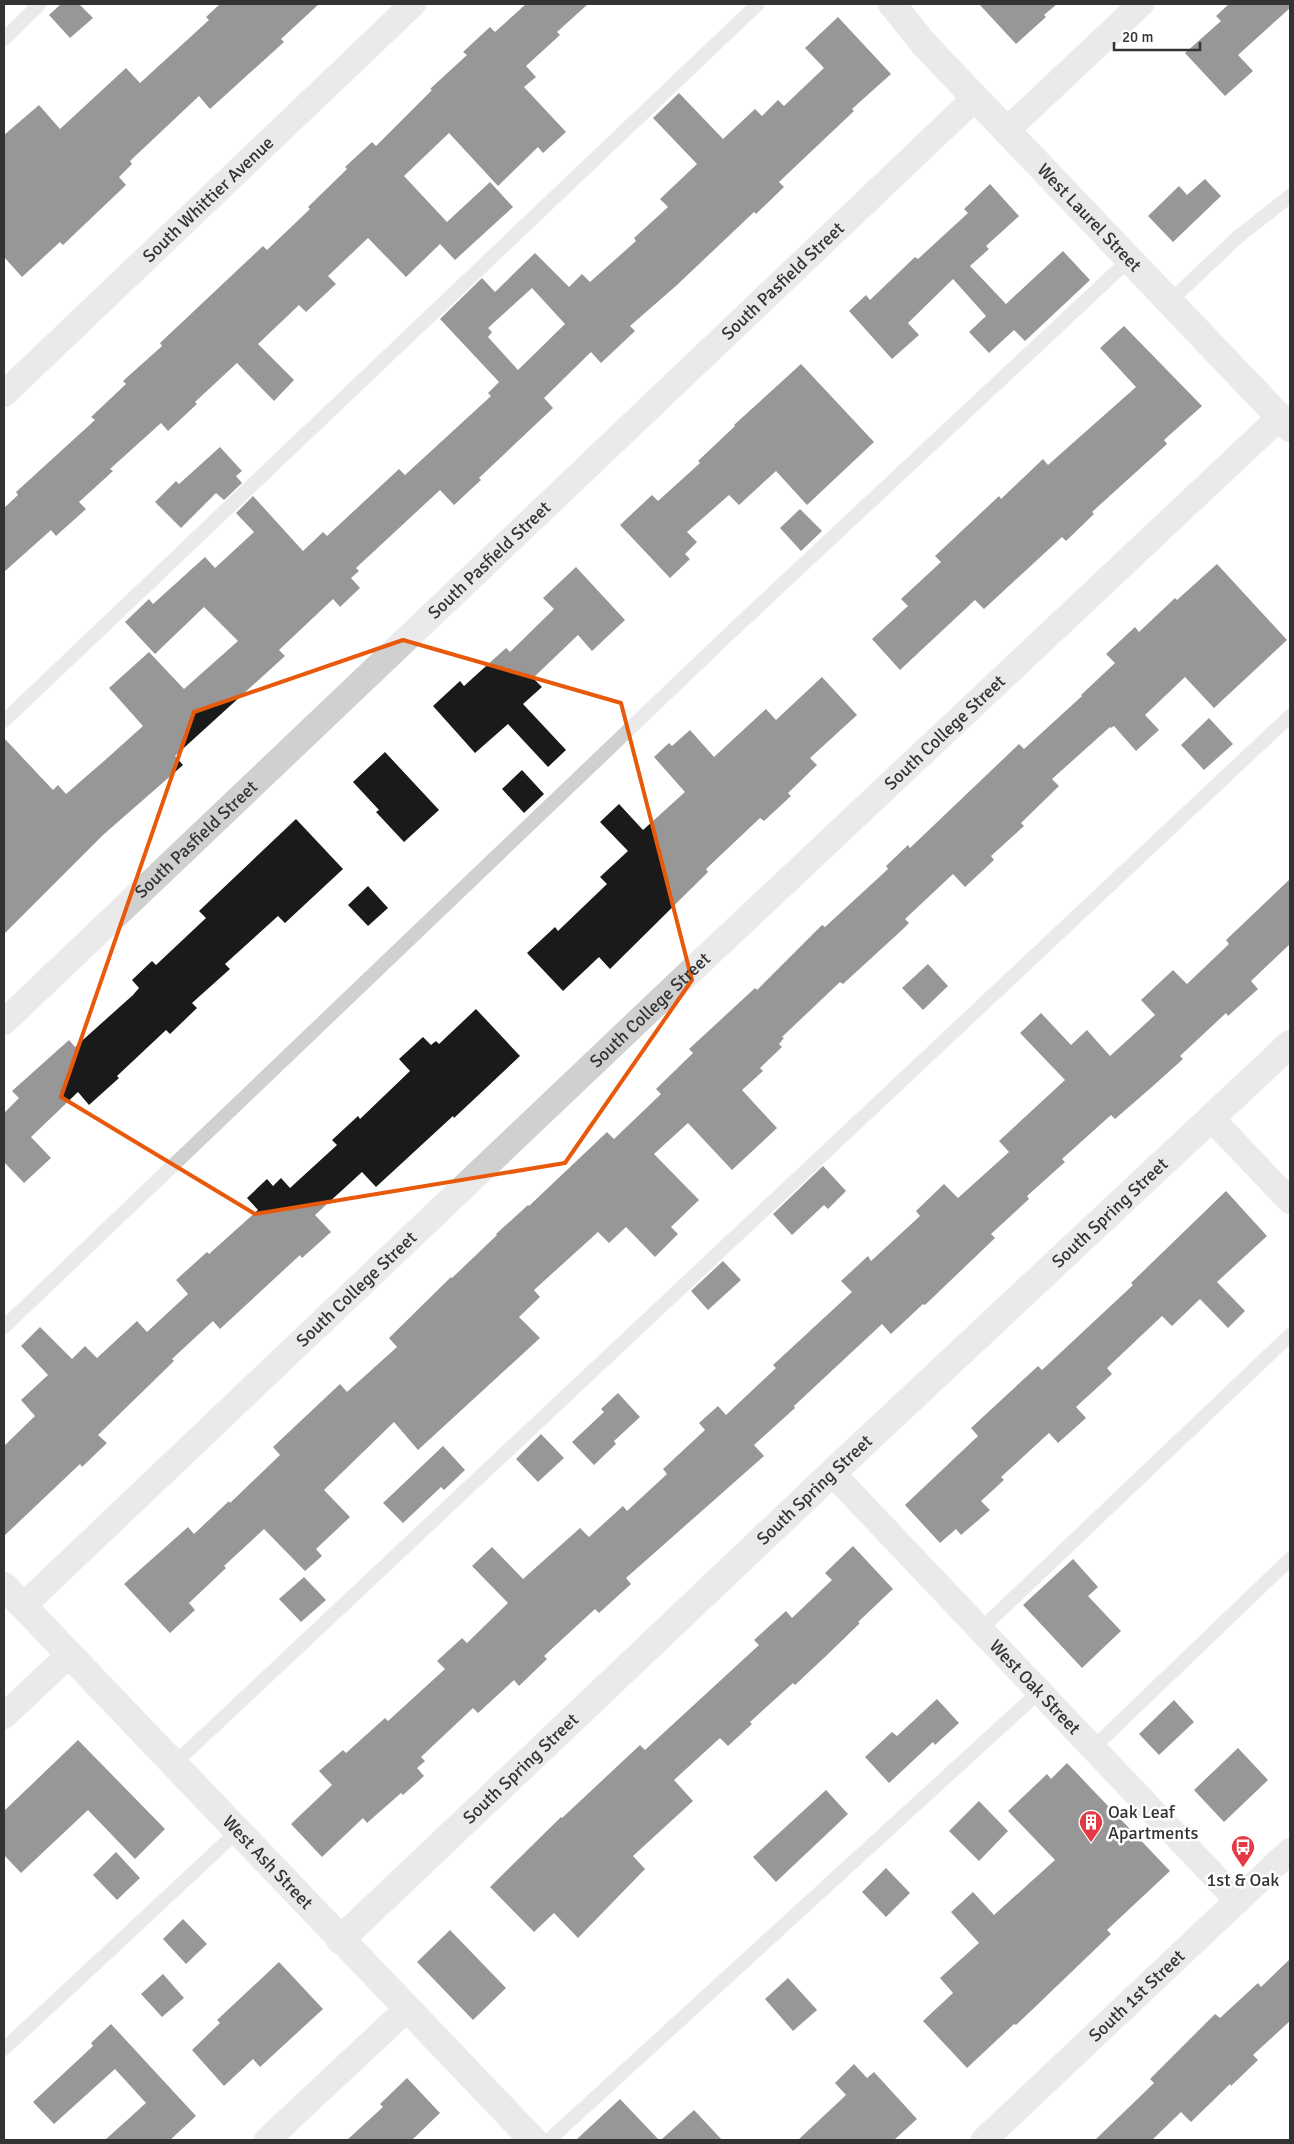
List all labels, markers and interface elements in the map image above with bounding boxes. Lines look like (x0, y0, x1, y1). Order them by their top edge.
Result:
scale bar (1114, 20, 1200, 52)
text: 20 m (1122, 28, 1153, 46)
street label: South Whittier Avenue (138, 132, 278, 267)
street label: West Laurel Street (1033, 159, 1146, 276)
street label: South Pasfield Street (717, 217, 849, 345)
street label: South Pasfield Street (423, 497, 555, 624)
street label: South College Street (880, 670, 1010, 795)
street label: South Pasfield Street (130, 776, 262, 903)
street label: South College Street (585, 948, 715, 1072)
street label: South Spring Street (1047, 1153, 1172, 1272)
street label: South College Street (292, 1227, 421, 1352)
street label: South Spring Street (752, 1430, 877, 1550)
street label: West Oak Street (985, 1635, 1085, 1739)
street label: South Spring Street (458, 1709, 583, 1829)
place label: Oak Leaf Apartments (1108, 1801, 1198, 1844)
building icon: Oak Leaf Apartments (1078, 1809, 1104, 1843)
street label: West Ash Street (218, 1811, 318, 1914)
bus stop icon: 1st & Oak (1230, 1834, 1256, 1868)
place label: 1st & Oak (1207, 1869, 1279, 1891)
street label: South 1st Street (1084, 1945, 1189, 2046)

